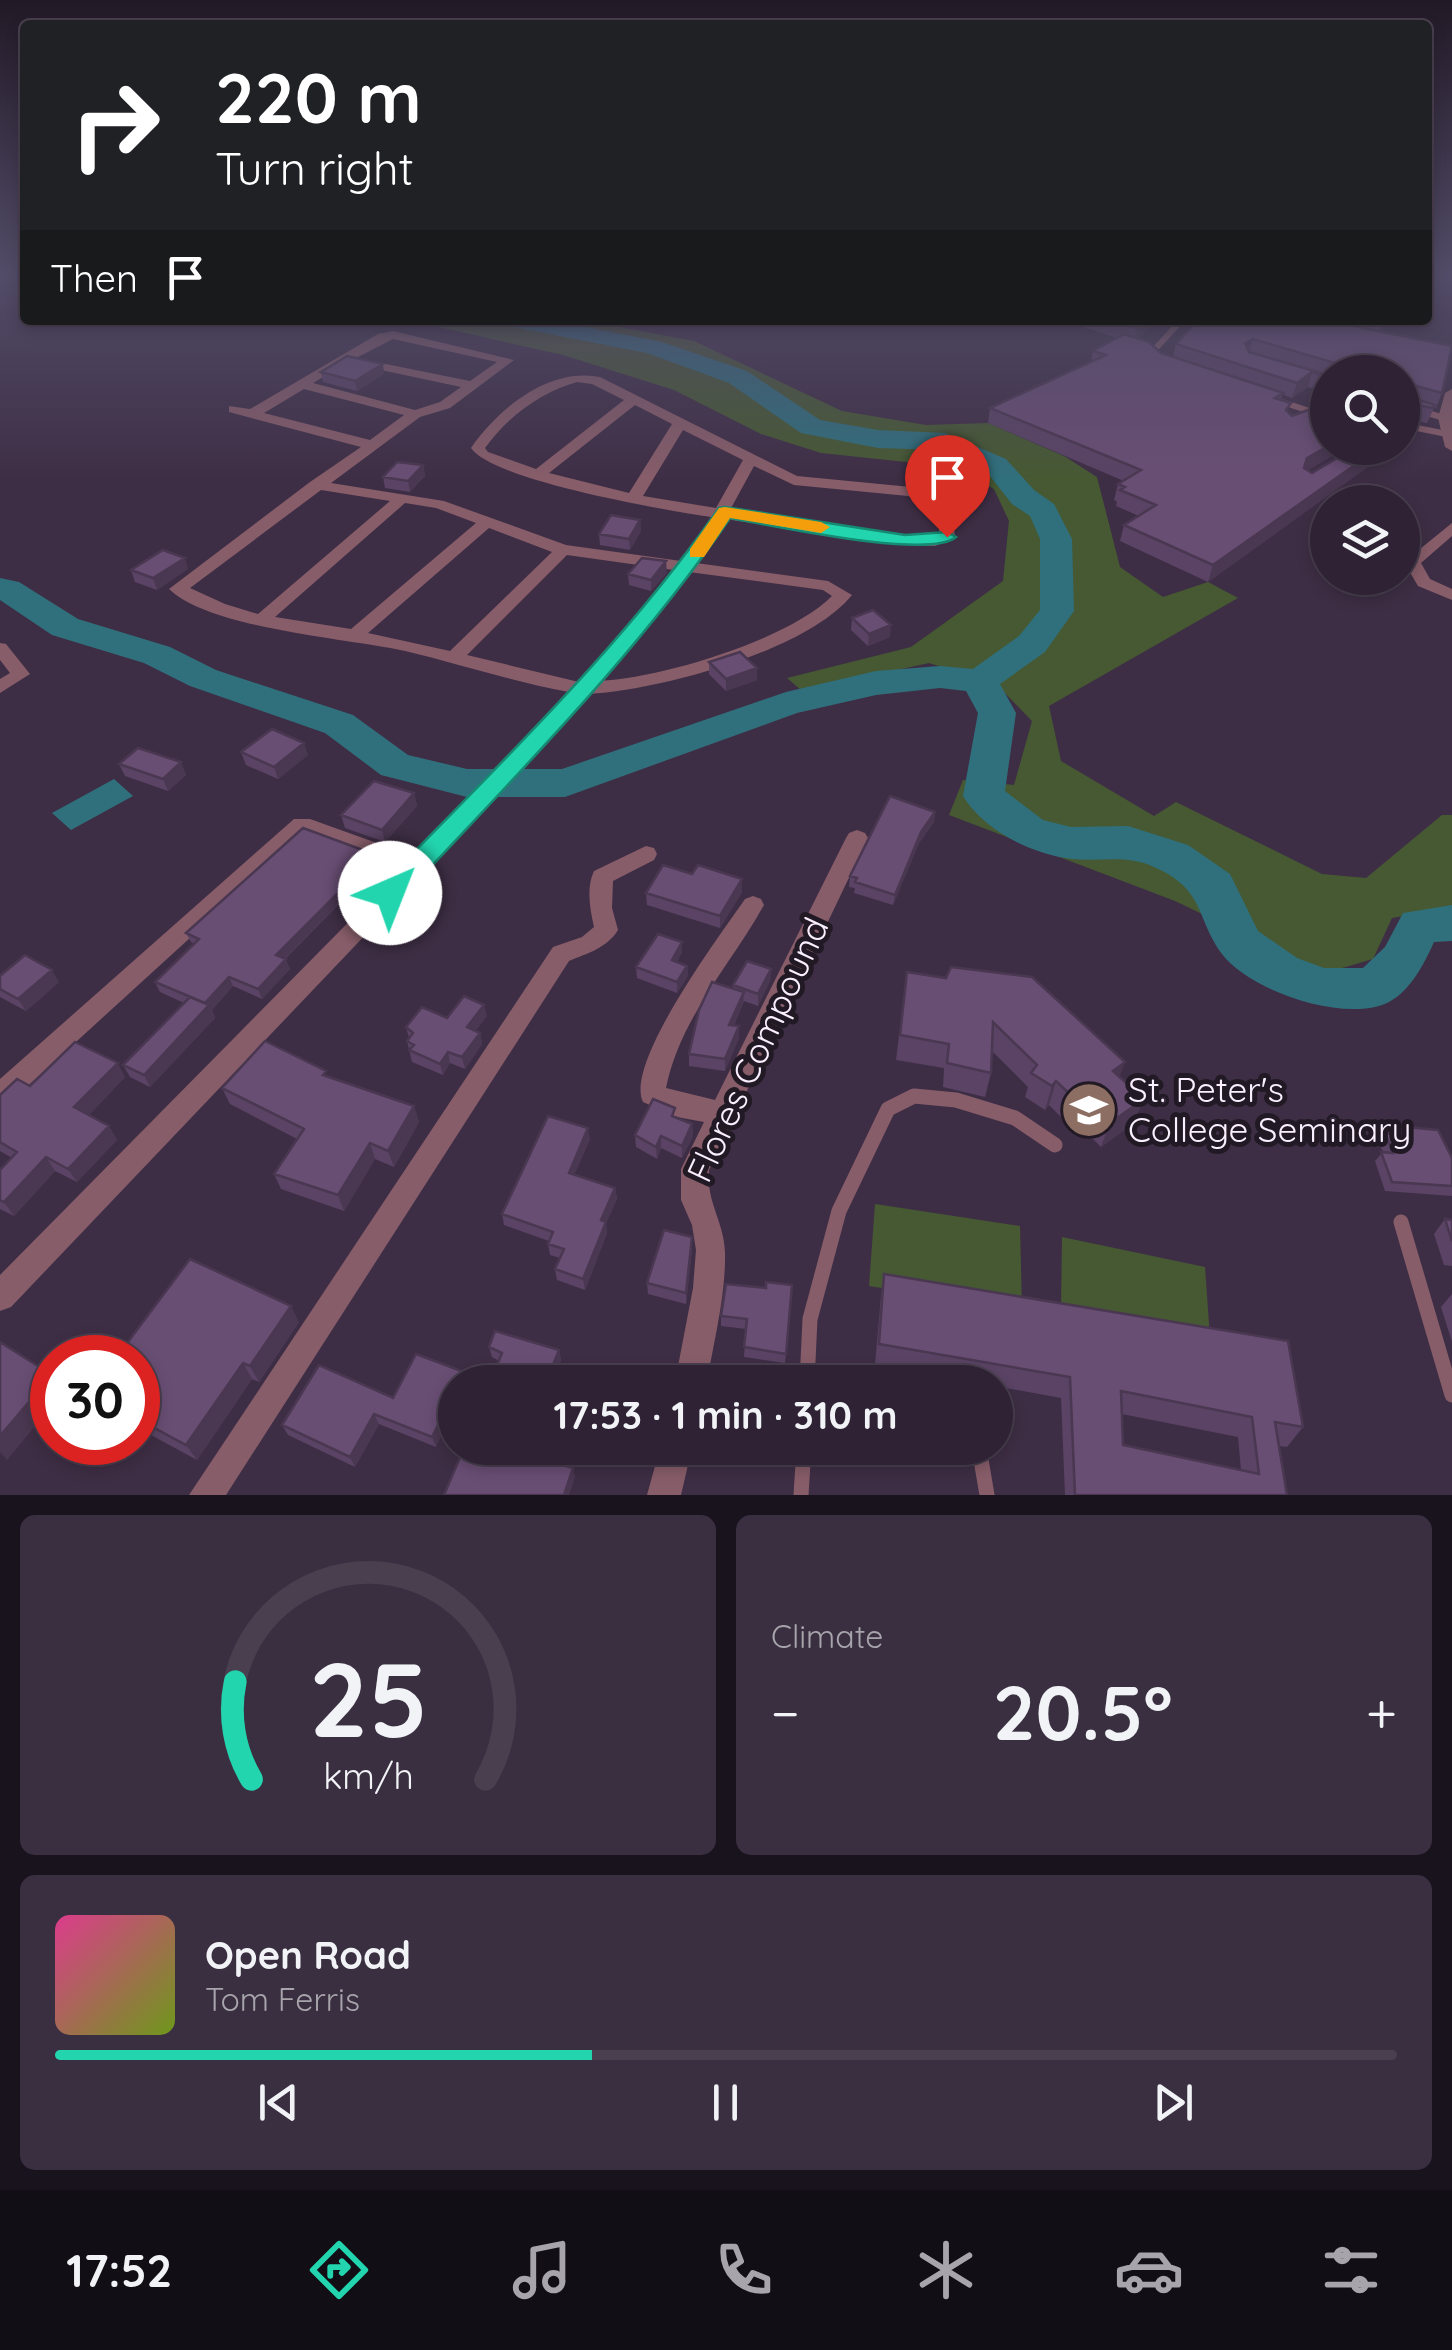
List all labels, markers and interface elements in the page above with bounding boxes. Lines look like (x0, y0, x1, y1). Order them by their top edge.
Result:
text: 220 m (215, 53, 422, 141)
icon: right (50, 60, 180, 190)
text: Turn right (215, 140, 414, 196)
icon: arrive (158, 250, 213, 305)
text: Then (50, 254, 138, 302)
map controls (1310, 355, 1420, 595)
button: search (1310, 355, 1420, 465)
pin (905, 435, 990, 538)
icon: arrive (920, 450, 975, 505)
button: layers (1310, 485, 1420, 595)
position arrow (338, 841, 442, 945)
street label: Flores Compound (677, 910, 838, 1189)
place label: St. Peter's College Seminary (1128, 1067, 1411, 1151)
school or university icon: St. Peter's College Seminary (1059, 1080, 1119, 1140)
speed limit sign: 30 (30, 1335, 160, 1465)
text: 17:53 · 1 min · 310 m (553, 1391, 898, 1439)
text: Climate (771, 1616, 883, 1656)
text: 25 (308, 1633, 428, 1763)
text: 20.5° (993, 1665, 1173, 1759)
text: − (771, 1678, 800, 1747)
text: + (1366, 1678, 1397, 1747)
text: km/h (323, 1753, 413, 1798)
text: Open Road (205, 1931, 411, 1979)
text: Tom Ferris (205, 1979, 360, 2019)
icon: previous (251, 2075, 306, 2130)
icon: pause (698, 2075, 753, 2130)
icon: next (1146, 2075, 1201, 2130)
icon: directions (304, 2235, 374, 2305)
icon: music (507, 2235, 577, 2305)
icon: phone (709, 2235, 779, 2305)
icon: climate (911, 2235, 981, 2305)
icon: car (1114, 2235, 1184, 2305)
icon: filters (1316, 2235, 1386, 2305)
text: 17:52 (66, 2242, 172, 2298)

